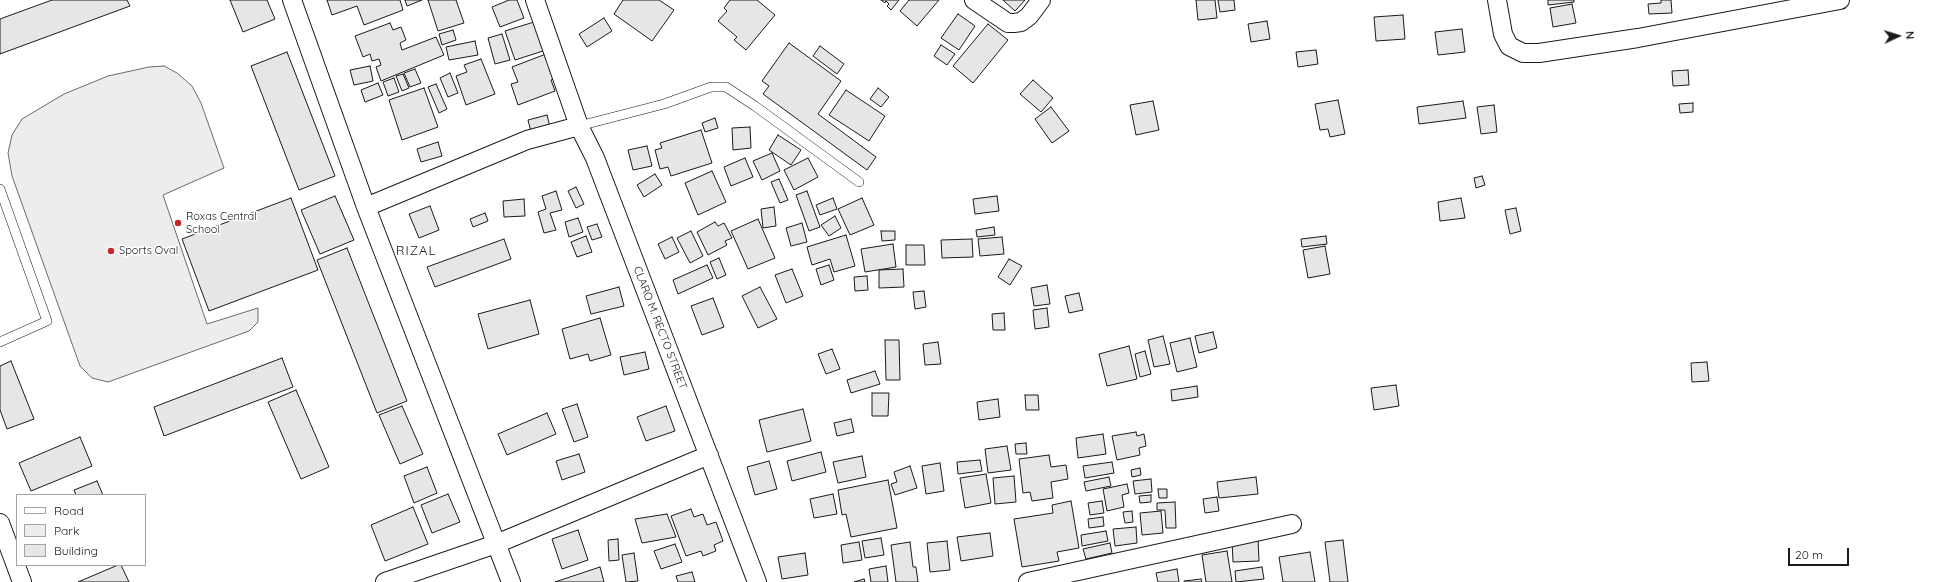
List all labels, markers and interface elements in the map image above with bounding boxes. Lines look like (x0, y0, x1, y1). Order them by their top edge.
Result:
north arrow (1878, 16, 1918, 56)
text: N (1903, 31, 1917, 40)
place label: Roxas Central School (186, 210, 257, 236)
marker: Roxas Central School (173, 218, 183, 228)
district label: RIZAL (396, 243, 436, 259)
place label: Sports Oval (119, 244, 178, 258)
marker: Sports Oval (106, 246, 116, 256)
street label: CLARO M. RECTO STREET (630, 265, 690, 391)
legend (16, 494, 146, 566)
text: Road (54, 503, 84, 518)
text: Park (54, 523, 79, 538)
scale bar (1790, 540, 1851, 566)
text: Building (54, 543, 98, 558)
text: 20 m (1795, 547, 1823, 562)

